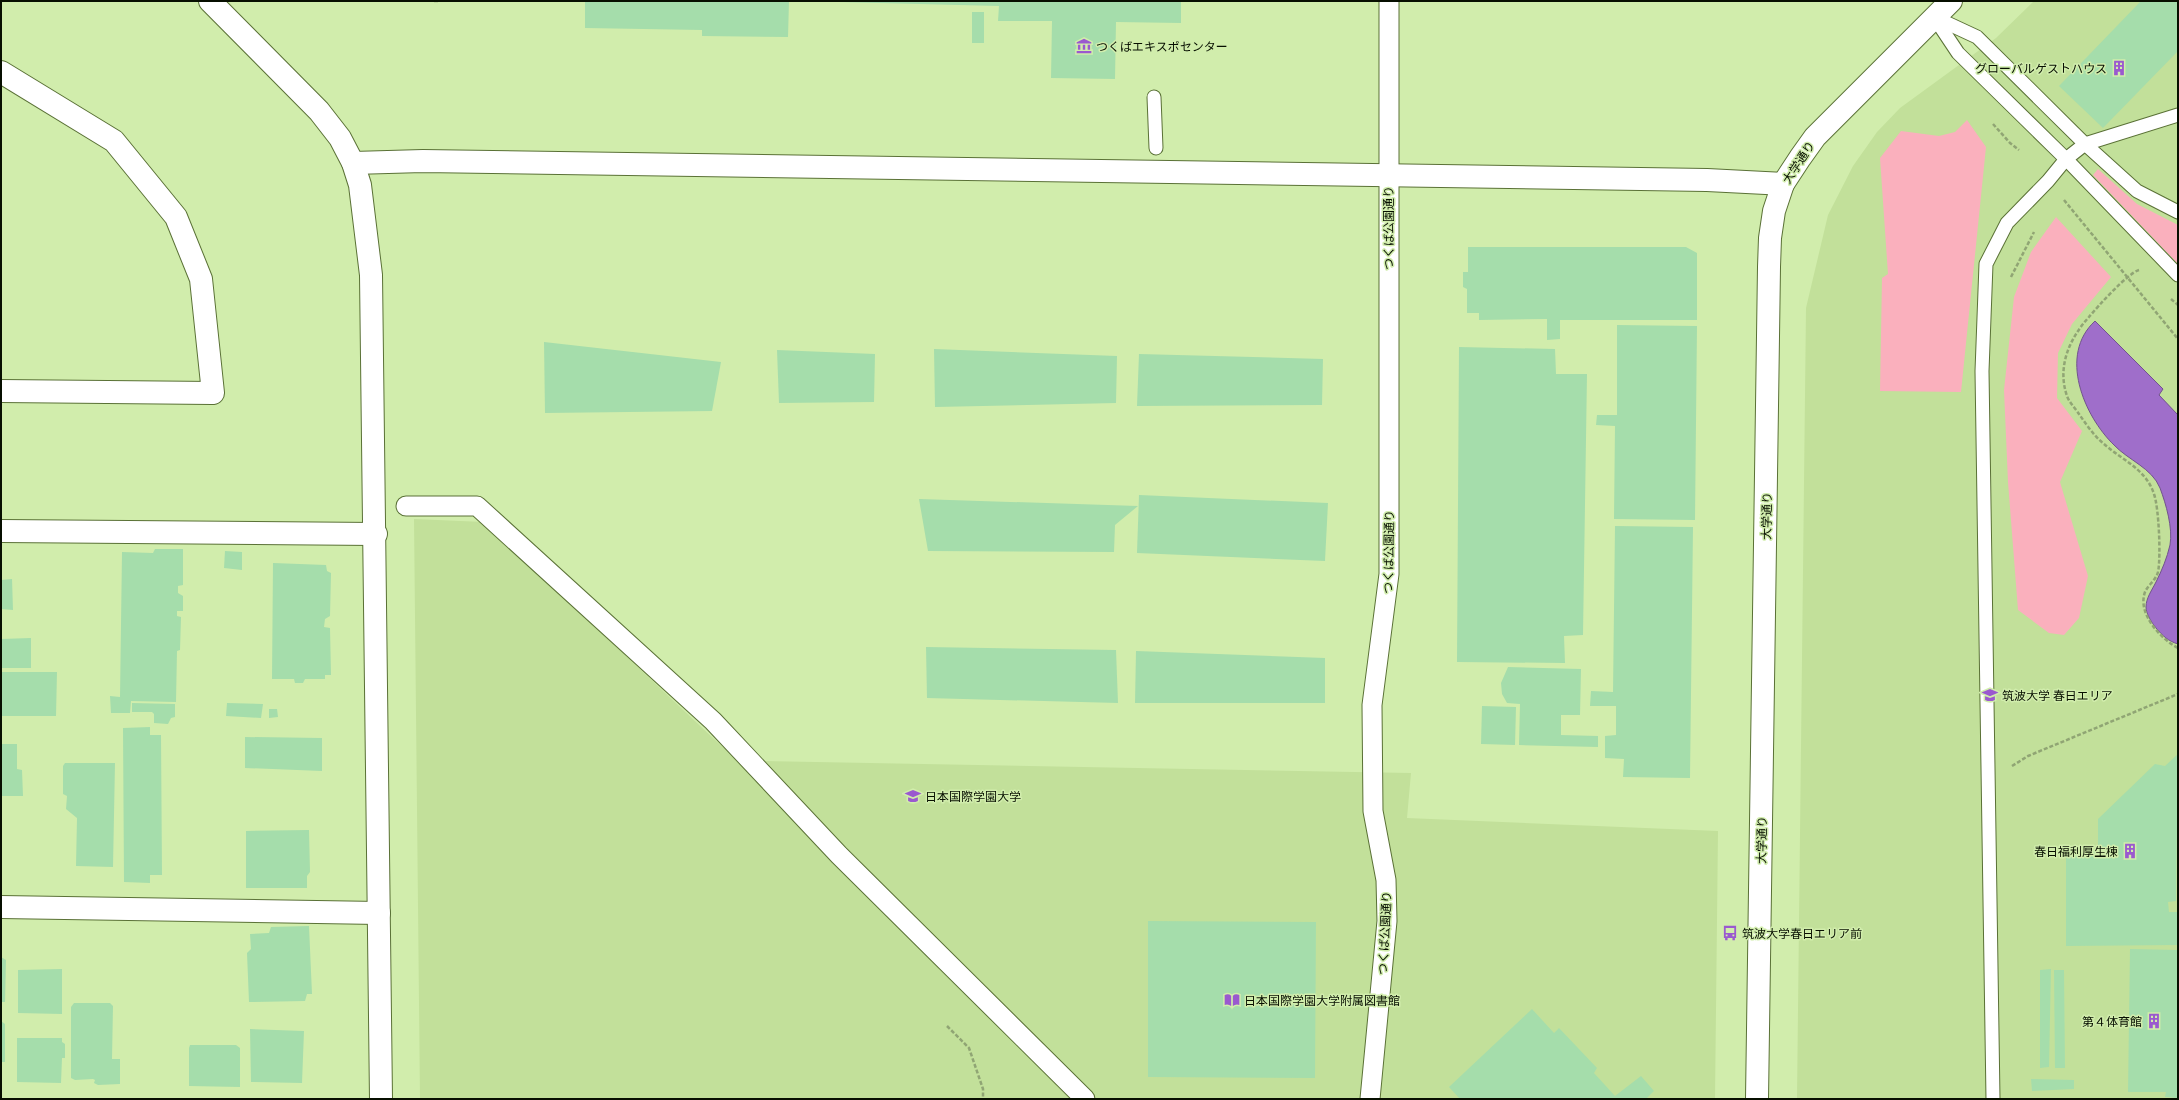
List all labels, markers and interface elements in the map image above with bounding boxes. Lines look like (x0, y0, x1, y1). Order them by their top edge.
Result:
museum icon: つくばエキスポセンター (1075, 37, 1093, 55)
place label: つくばエキスポセンター (1096, 39, 1228, 53)
building icon: グローバルゲストハウス (2110, 59, 2128, 77)
place label: グローバルゲストハウス (1975, 61, 2107, 75)
street label: 大学通り (1779, 138, 1817, 186)
street label: つくば公園通り (1381, 186, 1395, 270)
street label: 大学通り (1759, 492, 1773, 540)
street label: つくば公園通り (1380, 510, 1396, 594)
school or university icon: 筑波大学 春日エリア (1981, 686, 1999, 704)
place label: 筑波大学 春日エリア (2002, 688, 2113, 702)
school or university icon: 日本国際学園大学 (904, 787, 922, 805)
place label: 日本国際学園大学 (925, 789, 1021, 803)
street label: 大学通り (1754, 816, 1768, 864)
building icon: 春日福利厚生棟 (2121, 842, 2139, 860)
place label: 春日福利厚生棟 (2034, 844, 2118, 858)
street label: つくば公園通り (1375, 891, 1393, 975)
bus stop icon: 筑波大学春日エリア前 (1721, 924, 1739, 942)
place label: 筑波大学春日エリア前 (1742, 926, 1862, 940)
library icon: 日本国際学園大学附属図書館 (1223, 991, 1241, 1009)
place label: 日本国際学園大学附属図書館 (1244, 993, 1400, 1007)
building icon: 第４体育館 (2145, 1012, 2163, 1030)
place label: 第４体育館 (2082, 1014, 2142, 1028)

